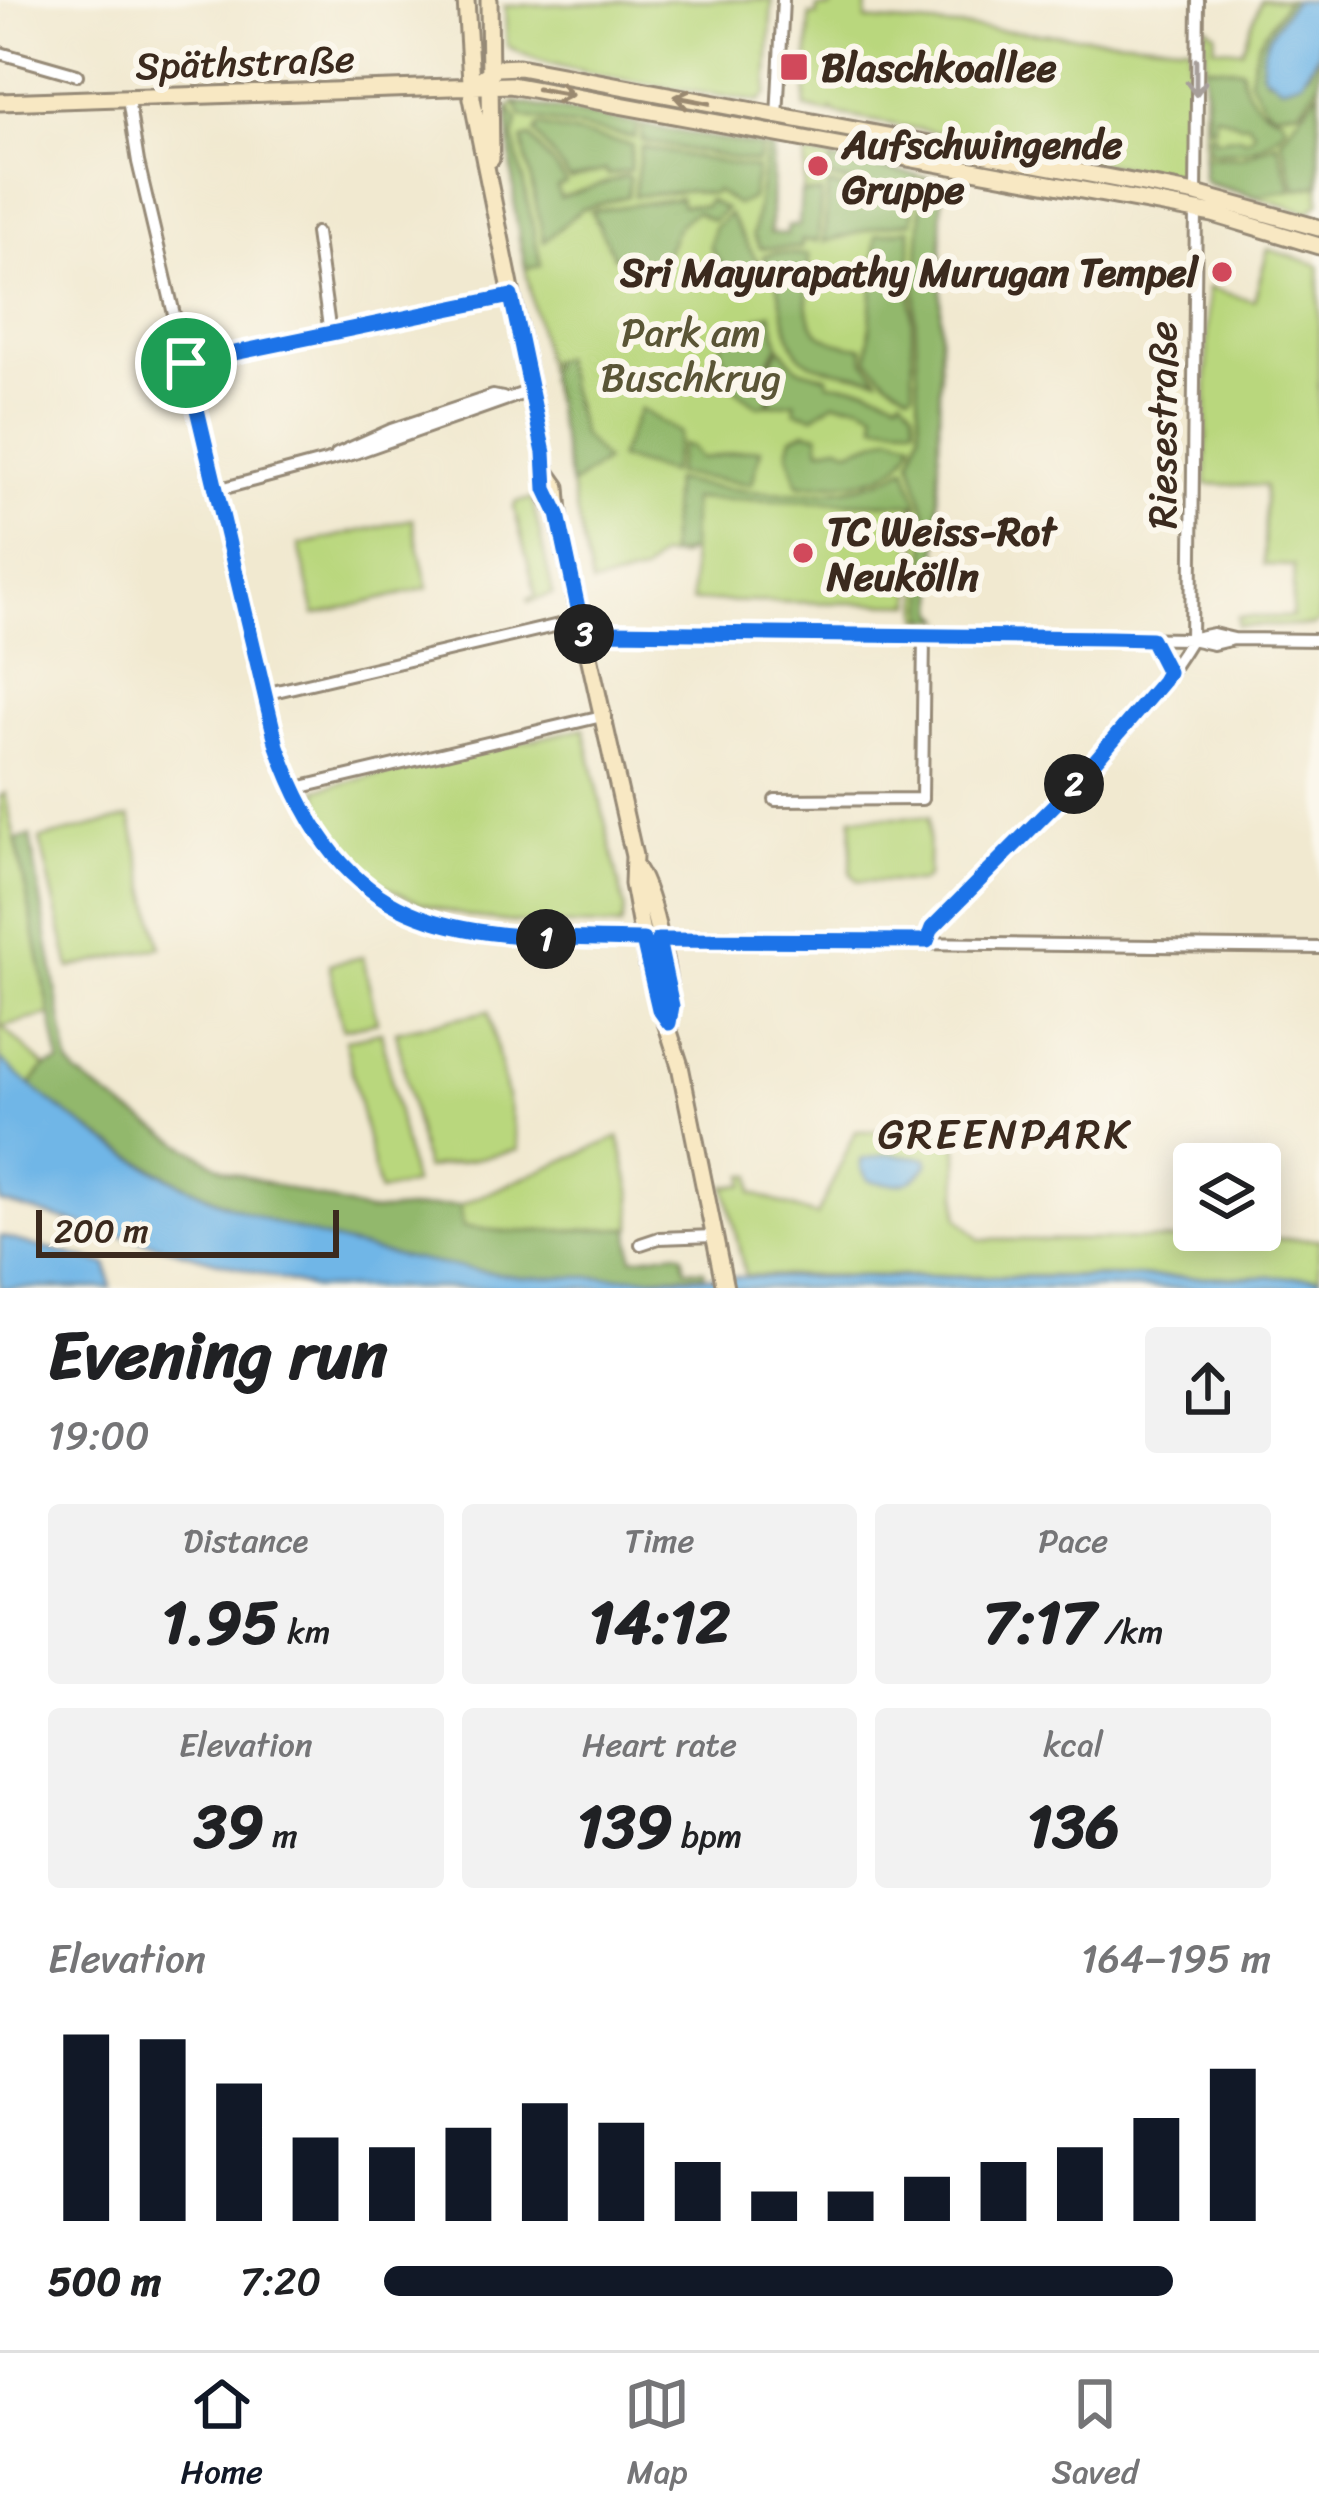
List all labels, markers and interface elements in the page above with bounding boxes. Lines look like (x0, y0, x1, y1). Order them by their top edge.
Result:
street label: Späthstraße (134, 24, 356, 100)
place label: Blaschkoallee (821, 33, 1057, 102)
marker: Blaschkoallee (778, 51, 810, 83)
one-way arrow (1185, 58, 1207, 97)
one-way arrow (534, 82, 573, 104)
one-way arrow (674, 87, 713, 110)
place label: Aufschwingende Gruppe (840, 110, 1123, 224)
marker: Aufschwingende Gruppe (805, 153, 831, 179)
place label: Sri Mayurapathy Murugan Tempel (619, 238, 1200, 307)
marker: Sri Mayurapathy Murugan Tempel (1209, 259, 1235, 285)
park label: Park am Buschkrug (601, 298, 781, 412)
pin (135, 312, 237, 414)
street label: Riesestraße (1128, 321, 1197, 529)
icon: arrive (153, 330, 219, 396)
place label: TC Weiss-Rot Neukölln (826, 497, 1058, 611)
marker: TC Weiss-Rot Neukölln (790, 540, 816, 566)
pin: 3 (554, 604, 614, 664)
text: 3 (575, 605, 593, 663)
pin: 2 (1044, 754, 1104, 814)
text: 2 (1064, 755, 1084, 813)
pin: 1 (516, 909, 576, 969)
text: 1 (539, 910, 553, 968)
district label: GREENPARK (878, 1097, 1132, 1171)
map controls (1173, 1143, 1281, 1251)
button: layers (1173, 1143, 1281, 1251)
text: 200 m (54, 1202, 149, 1260)
scale bar (36, 1204, 339, 1257)
text: Evening run (48, 1297, 388, 1414)
button: share (1145, 1327, 1271, 1453)
text: 19:00 (48, 1401, 150, 1470)
text: Distance (183, 1512, 308, 1570)
text: Time (625, 1512, 694, 1570)
text: Pace (1038, 1512, 1108, 1570)
text: 1.95 (161, 1570, 279, 1676)
text: 14:12 (589, 1570, 730, 1676)
text: 7:17 (983, 1570, 1095, 1676)
text: km (279, 1603, 330, 1661)
text: /km (1095, 1603, 1163, 1661)
text: Elevation (179, 1716, 313, 1774)
text: Heart rate (582, 1716, 737, 1774)
text: kcal (1043, 1716, 1103, 1774)
text: 39 (194, 1774, 264, 1880)
text: 139 (577, 1774, 673, 1880)
text: 136 (1027, 1774, 1120, 1880)
text: m (264, 1807, 298, 1865)
text: bpm (673, 1807, 742, 1865)
text: Elevation (48, 1924, 206, 1993)
text: 164–195 m (1081, 1924, 1271, 1993)
text: 500 m (48, 2247, 161, 2316)
text: 7:20 (240, 2247, 321, 2316)
tab: Home (181, 2371, 263, 2501)
tab: Map (624, 2371, 690, 2501)
tab: Saved (1051, 2371, 1138, 2501)

